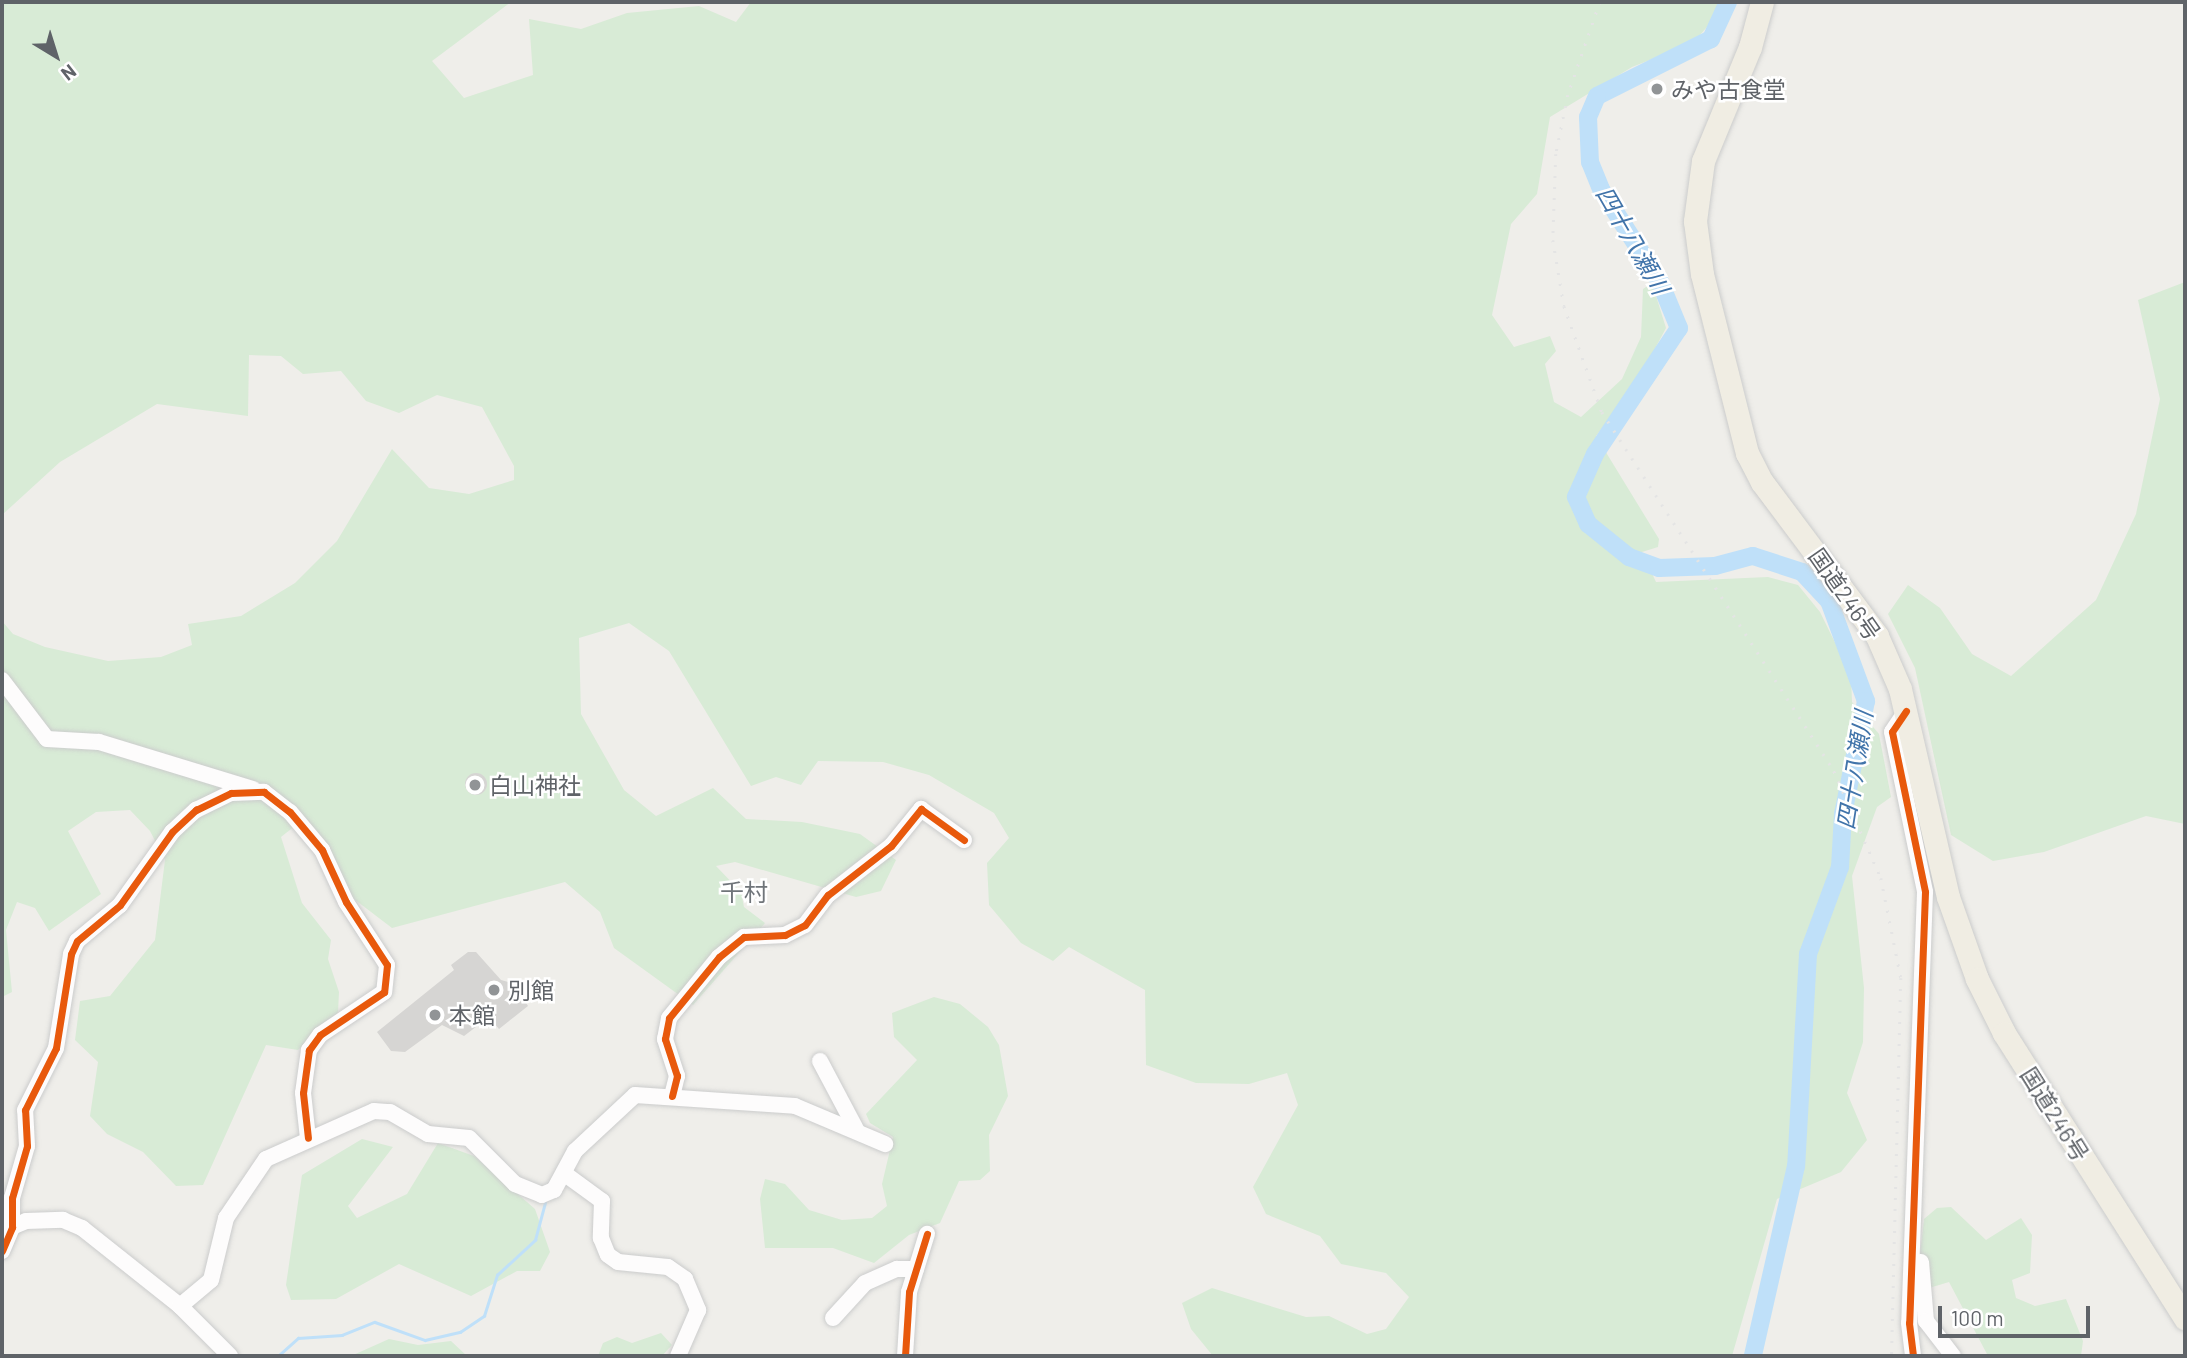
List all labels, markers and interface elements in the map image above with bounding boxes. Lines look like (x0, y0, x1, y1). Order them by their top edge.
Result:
north arrow (21, 21, 91, 91)
text: N (57, 60, 81, 86)
place label: みや古食堂 (1671, 75, 1786, 103)
marker: みや古食堂 (1649, 81, 1665, 97)
water label: 四十八瀬川 (1591, 181, 1675, 299)
street label: 国道246号 (1803, 543, 1887, 645)
water label: 四十八瀬川 (1830, 708, 1878, 832)
place label: 白山神社 (489, 771, 581, 799)
marker: 白山神社 (467, 777, 483, 793)
district label: 千村 (720, 878, 768, 906)
place label: 別館 (508, 976, 554, 1004)
marker: 別館 (486, 982, 502, 998)
place label: 本館 (449, 1001, 495, 1029)
marker: 本館 (427, 1007, 443, 1023)
street label: 国道246号 (2015, 1062, 2095, 1166)
scale bar (1942, 1292, 2094, 1336)
text: 100 m (1951, 1305, 2004, 1330)

